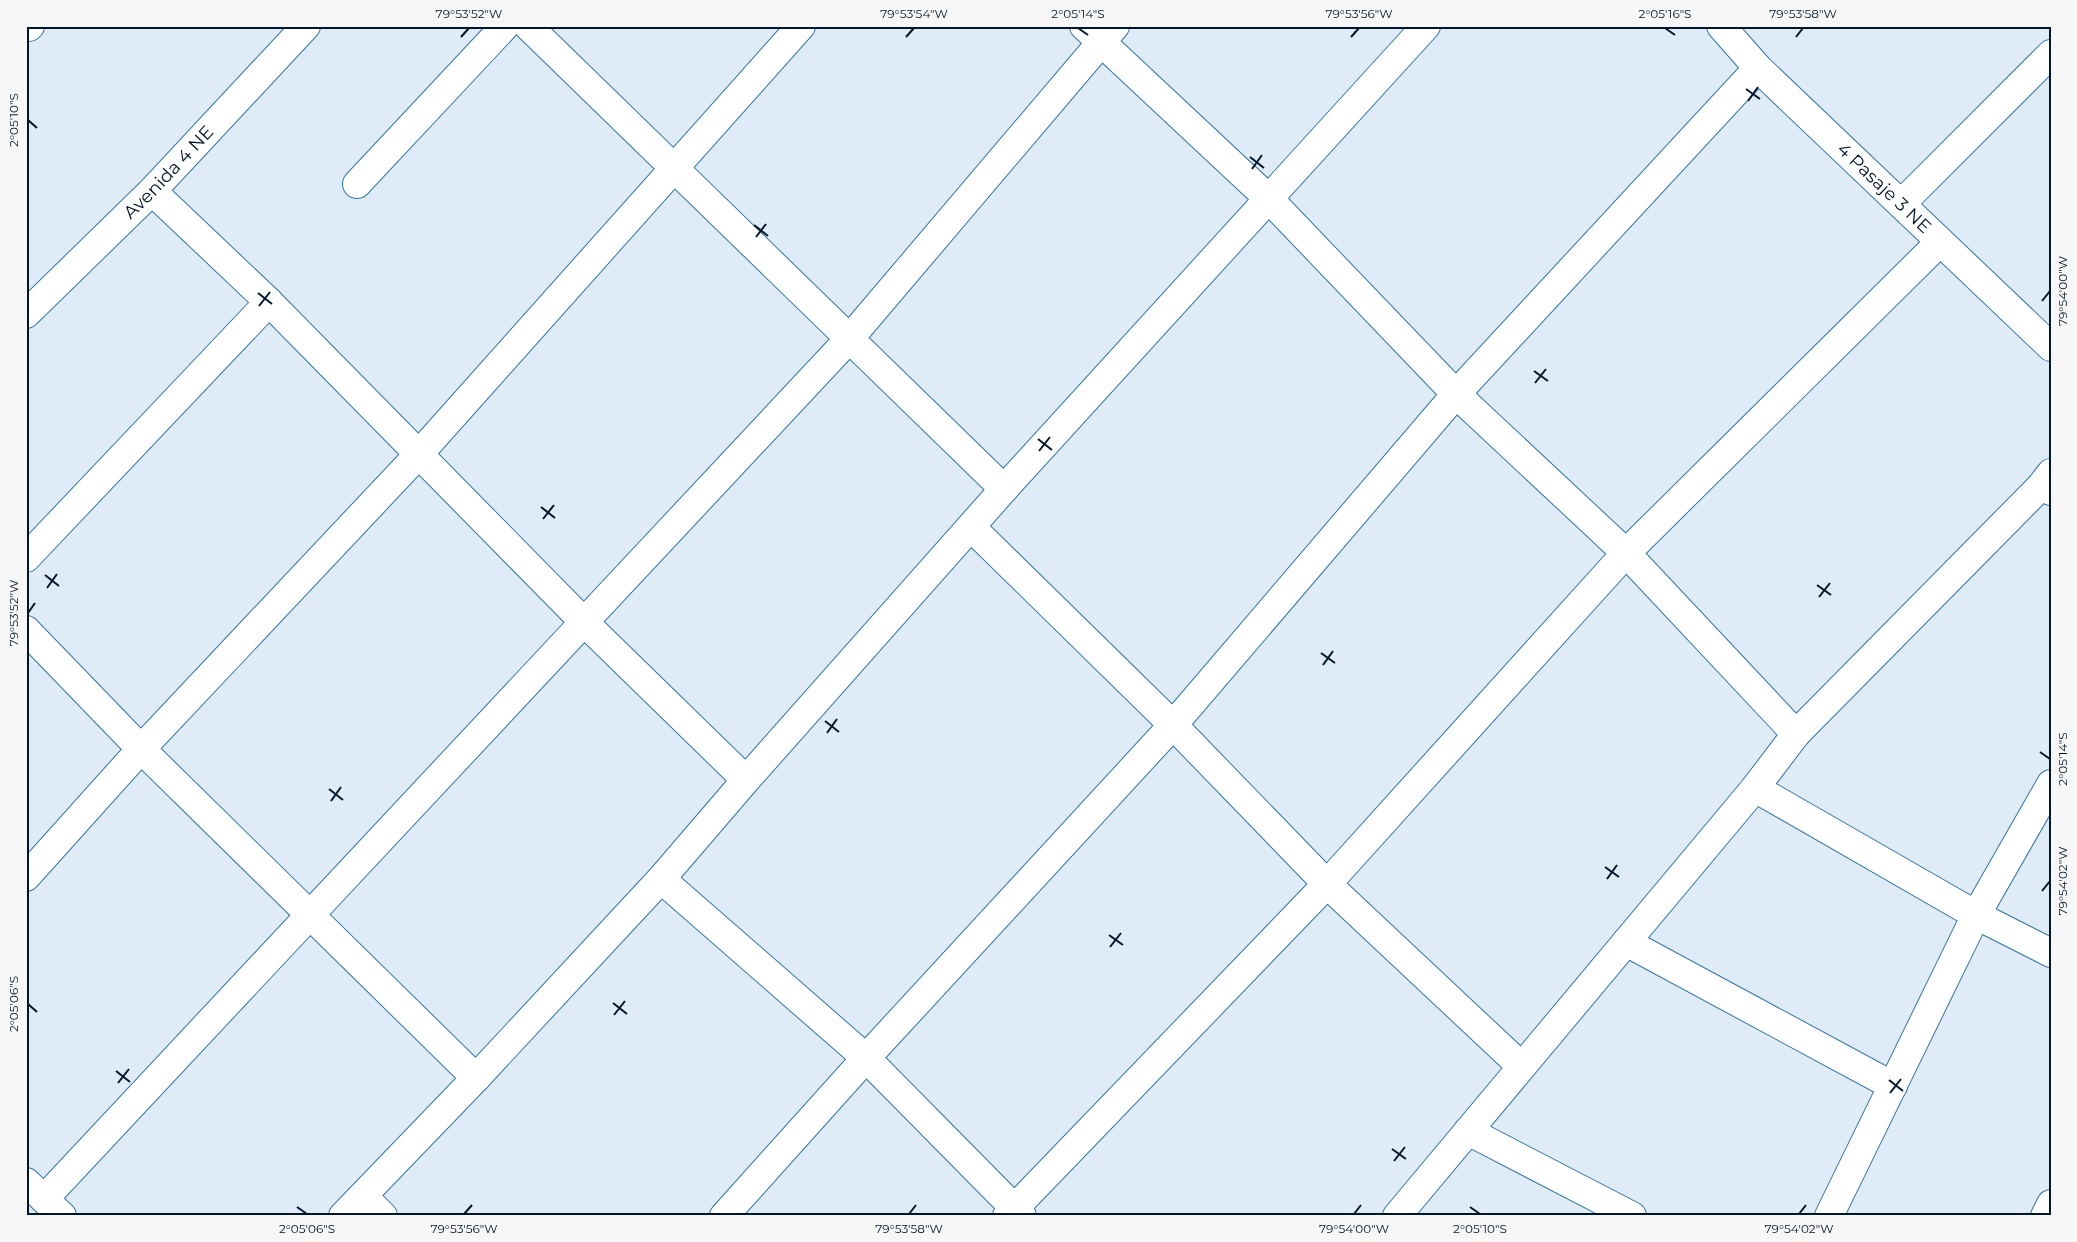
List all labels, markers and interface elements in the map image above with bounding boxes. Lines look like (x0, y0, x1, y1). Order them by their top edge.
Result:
text: 79°53'52"W (436, 6, 502, 21)
text: 79°53'54"W (880, 6, 948, 21)
text: 2°05'14"S (1051, 6, 1105, 21)
text: 79°53'56"W (1325, 6, 1393, 21)
text: 2°05'16"S (1638, 6, 1692, 21)
text: 79°53'58"W (1769, 6, 1837, 21)
text: 2°05'10"S (6, 93, 21, 147)
street label: Avenida 4 NE (119, 121, 218, 224)
street label: 4 Pasaje 3 NE (1832, 138, 1936, 238)
text: 79°54'00"W (2055, 256, 2070, 326)
text: 79°53'52"W (6, 580, 21, 646)
text: 2°05'14"S (2055, 732, 2070, 786)
text: 79°54'02"W (2055, 847, 2070, 915)
text: 2°05'06"S (6, 976, 21, 1032)
text: 2°05'06"S (279, 1221, 335, 1236)
text: 79°53'56"W (430, 1221, 498, 1236)
text: 79°53'58"W (875, 1221, 943, 1236)
text: 79°54'00"W (1319, 1221, 1389, 1236)
text: 2°05'10"S (1453, 1221, 1507, 1236)
text: 79°54'02"W (1765, 1221, 1833, 1236)

